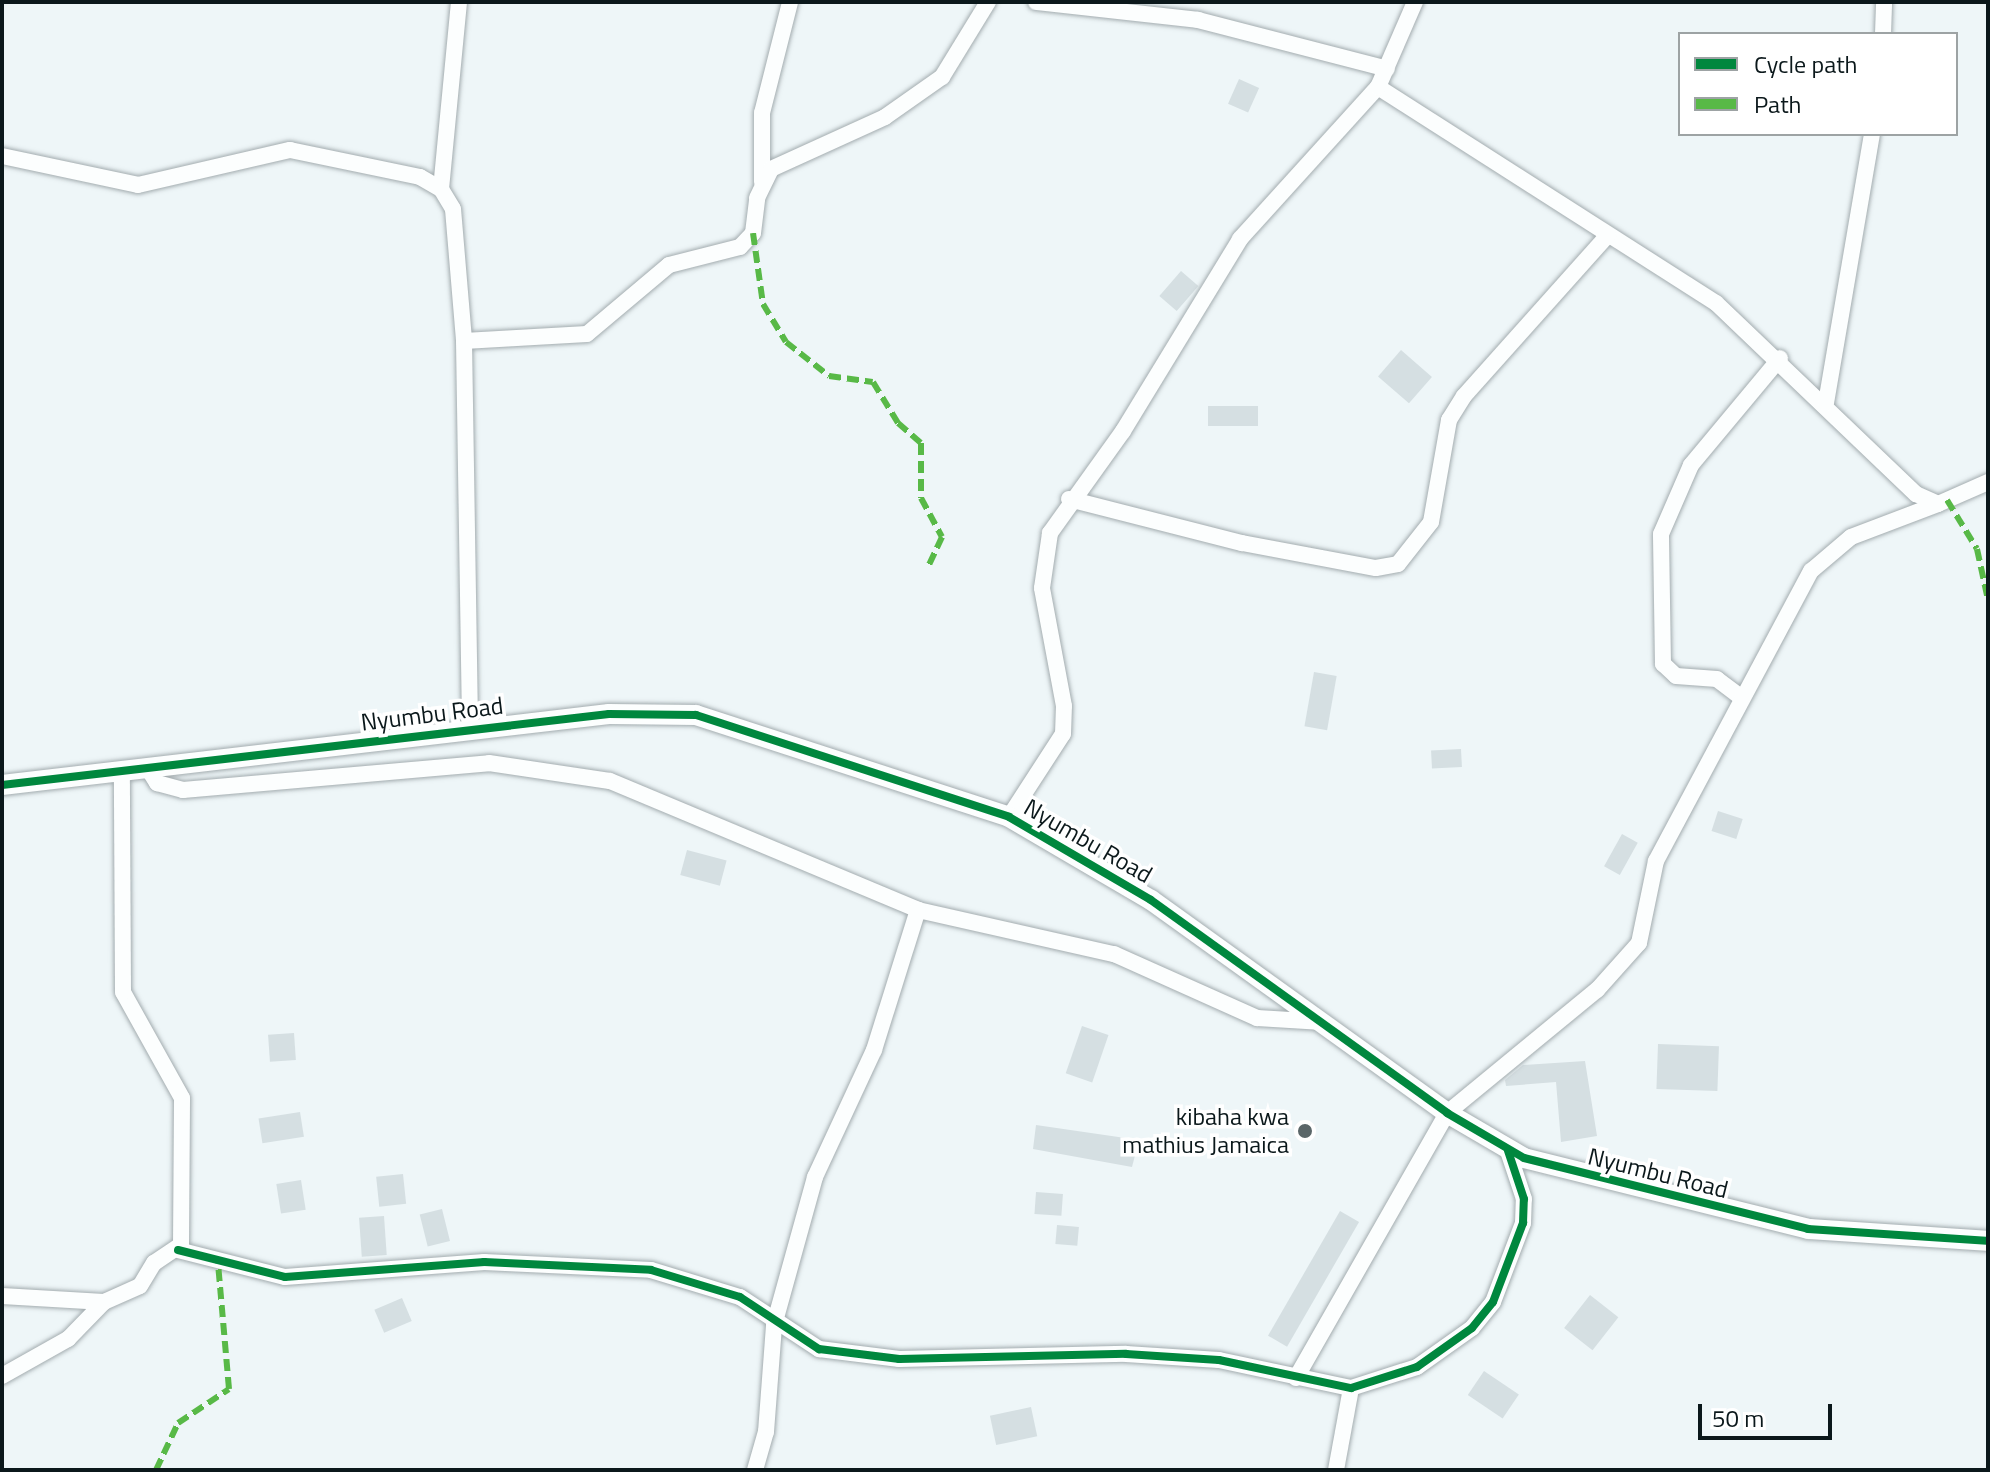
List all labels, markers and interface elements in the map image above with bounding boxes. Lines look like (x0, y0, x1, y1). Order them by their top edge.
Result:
legend (1678, 32, 1958, 136)
text: Cycle path (1754, 46, 1857, 82)
text: Path (1754, 86, 1801, 122)
street label: Nyumbu Road (359, 691, 505, 737)
street label: Nyumbu Road (1019, 793, 1157, 889)
place label: kibaha kwa mathius Jamaica (1122, 1103, 1289, 1159)
marker: kibaha kwa mathius Jamaica (1296, 1122, 1314, 1140)
street label: Nyumbu Road (1585, 1142, 1731, 1204)
scale bar (1702, 1388, 1836, 1438)
text: 50 m (1712, 1400, 1764, 1436)

